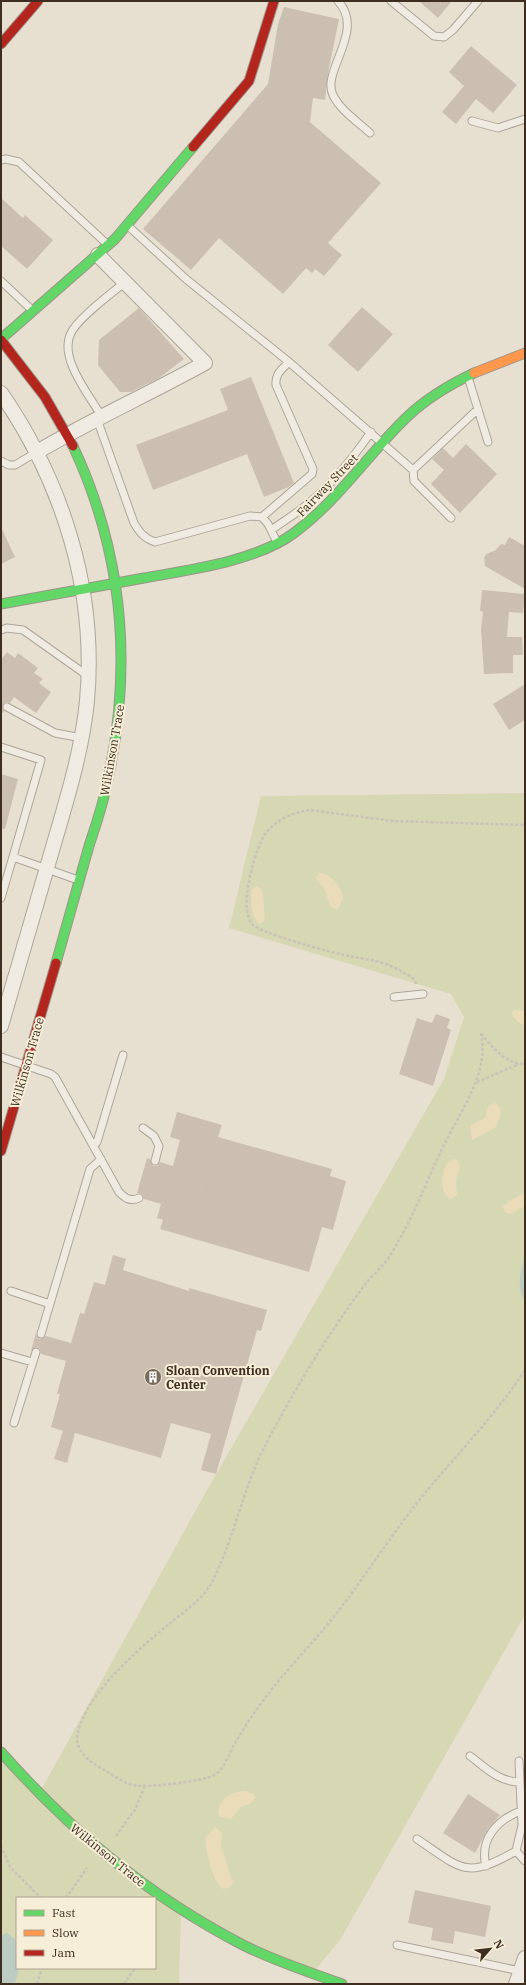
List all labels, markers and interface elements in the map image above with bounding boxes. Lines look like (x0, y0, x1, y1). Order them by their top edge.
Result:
street label: Fairway Street (293, 450, 361, 520)
street label: Wilkinson Trace (97, 703, 127, 797)
street label: Wilkinson Trace (7, 1016, 47, 1108)
place label: Sloan Convention Center (166, 1363, 270, 1392)
building icon: Sloan Convention Center (143, 1367, 163, 1387)
street label: Wilkinson Trace (67, 1820, 149, 1890)
legend (16, 1897, 156, 1969)
text: Fast (52, 1905, 76, 1920)
text: Slow (52, 1925, 79, 1940)
north arrow (470, 1929, 510, 1969)
text: N (491, 1937, 507, 1952)
text: Jam (52, 1945, 76, 1960)

